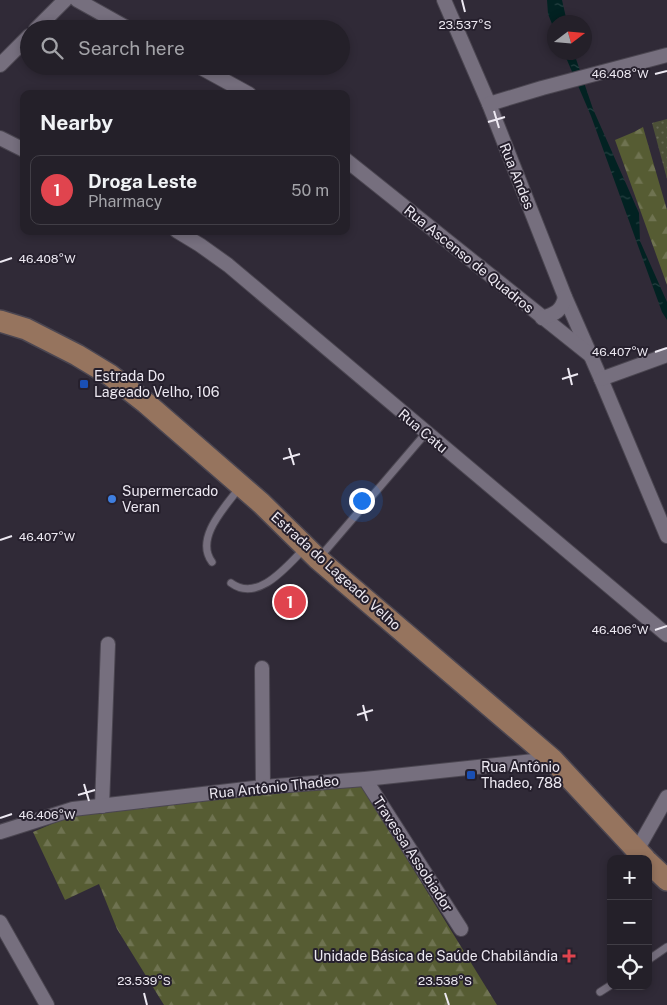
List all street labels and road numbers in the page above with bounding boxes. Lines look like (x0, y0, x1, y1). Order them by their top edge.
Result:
street label: Rua Andes (496, 141, 538, 211)
street label: Rua Ascenso de Quadros (401, 202, 537, 316)
street label: Rua Catu (395, 406, 451, 456)
street label: Estrada do Lageado Velho (268, 509, 404, 633)
street label: Rua Antônio Thadeo (208, 772, 340, 802)
street label: Travessa Assobiador (370, 794, 456, 914)

